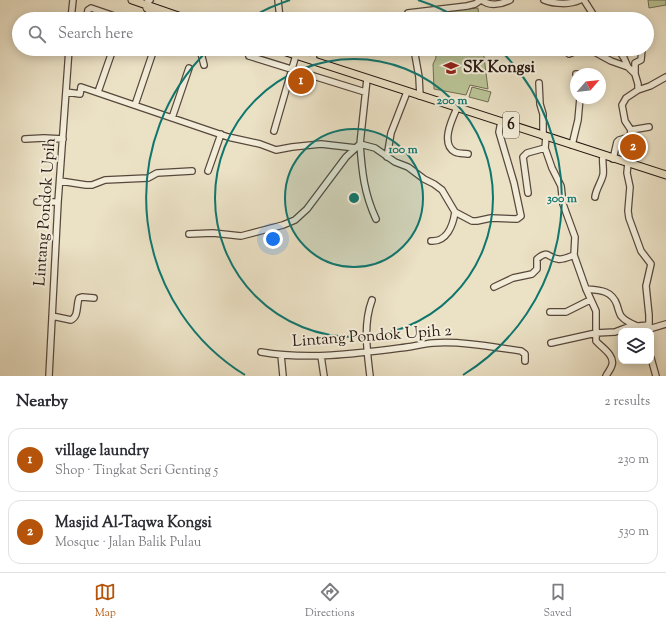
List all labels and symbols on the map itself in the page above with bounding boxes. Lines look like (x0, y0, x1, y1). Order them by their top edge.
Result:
place label: SK Kongsi (463, 57, 536, 80)
school or university icon: SK Kongsi (442, 59, 460, 77)
pin: 1 (288, 66, 314, 96)
north arrow (570, 68, 606, 104)
text: 200 m (437, 92, 467, 110)
road number: 6 (503, 112, 519, 138)
pin: 2 (620, 132, 646, 162)
street label: Lintang Pondok Upih (29, 136, 63, 287)
text: 100 m (387, 141, 418, 159)
text: 300 m (547, 190, 577, 208)
centre of rings (347, 191, 361, 205)
your location (263, 229, 283, 249)
street label: Lintang Pondok Upih 2 (292, 320, 453, 354)

